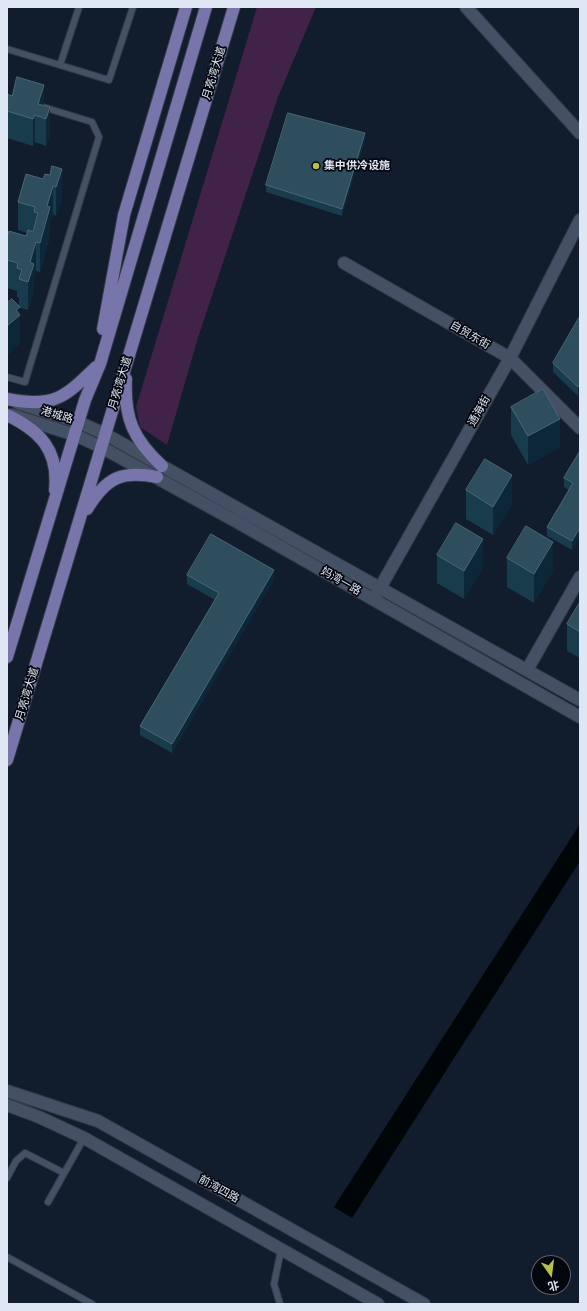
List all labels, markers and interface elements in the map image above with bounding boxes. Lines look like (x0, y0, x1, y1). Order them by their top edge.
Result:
street label: 月亮湾大道 (200, 45, 228, 101)
place label: 集中供冷设施 (324, 159, 390, 173)
marker: 集中供冷设施 (311, 161, 321, 171)
street label: 自贸东街 (448, 318, 492, 352)
street label: 月亮湾大道 (106, 355, 134, 411)
street label: 通海街 (465, 393, 493, 429)
street label: 港城路 (39, 404, 75, 426)
street label: 妈湾一路 (319, 564, 363, 598)
street label: 月亮湾大道 (13, 666, 41, 722)
street label: 前湾四路 (197, 1173, 241, 1205)
north arrow (531, 1255, 571, 1295)
text: 北 (547, 1279, 560, 1293)

